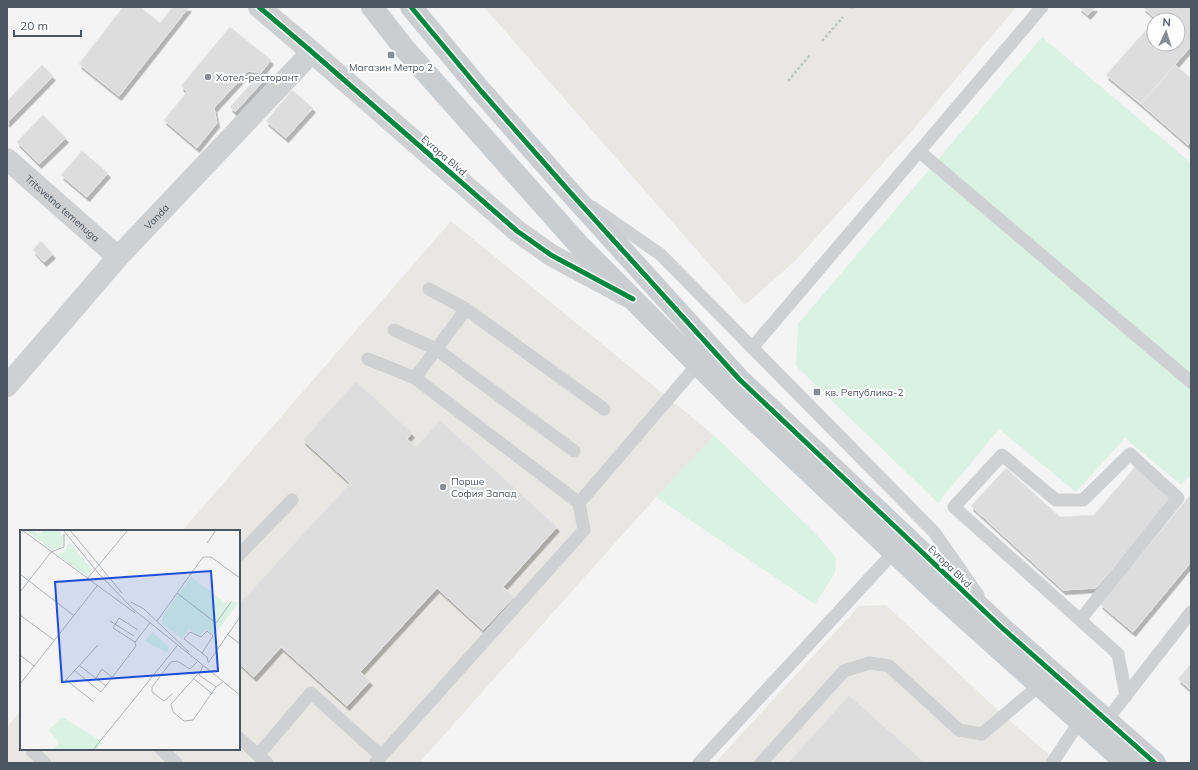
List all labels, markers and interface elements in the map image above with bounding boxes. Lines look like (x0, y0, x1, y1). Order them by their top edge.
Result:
scale bar (14, 12, 81, 38)
north arrow (1146, 12, 1186, 52)
text: N (1162, 15, 1171, 29)
text: 20 m (20, 18, 48, 33)
marker: Магазин Метро 2 (386, 50, 396, 60)
place label: Магазин Метро 2 (349, 61, 433, 74)
place label: Хотел-ресторант (216, 71, 299, 84)
marker: Хотел-ресторант (203, 72, 213, 82)
street label: Evropa Blvd. (419, 133, 471, 180)
street label: Tritsvetna temenuga (22, 172, 102, 245)
street label: Vanda (142, 201, 172, 232)
place label: кв. Република-2 (825, 386, 903, 399)
marker: кв. Република-2 (812, 387, 822, 397)
place label: Порше София Запад (451, 475, 517, 500)
marker: Порше София Запад (438, 482, 448, 492)
inset map (20, 530, 240, 750)
street label: Evropa Blvd. (925, 543, 976, 592)

